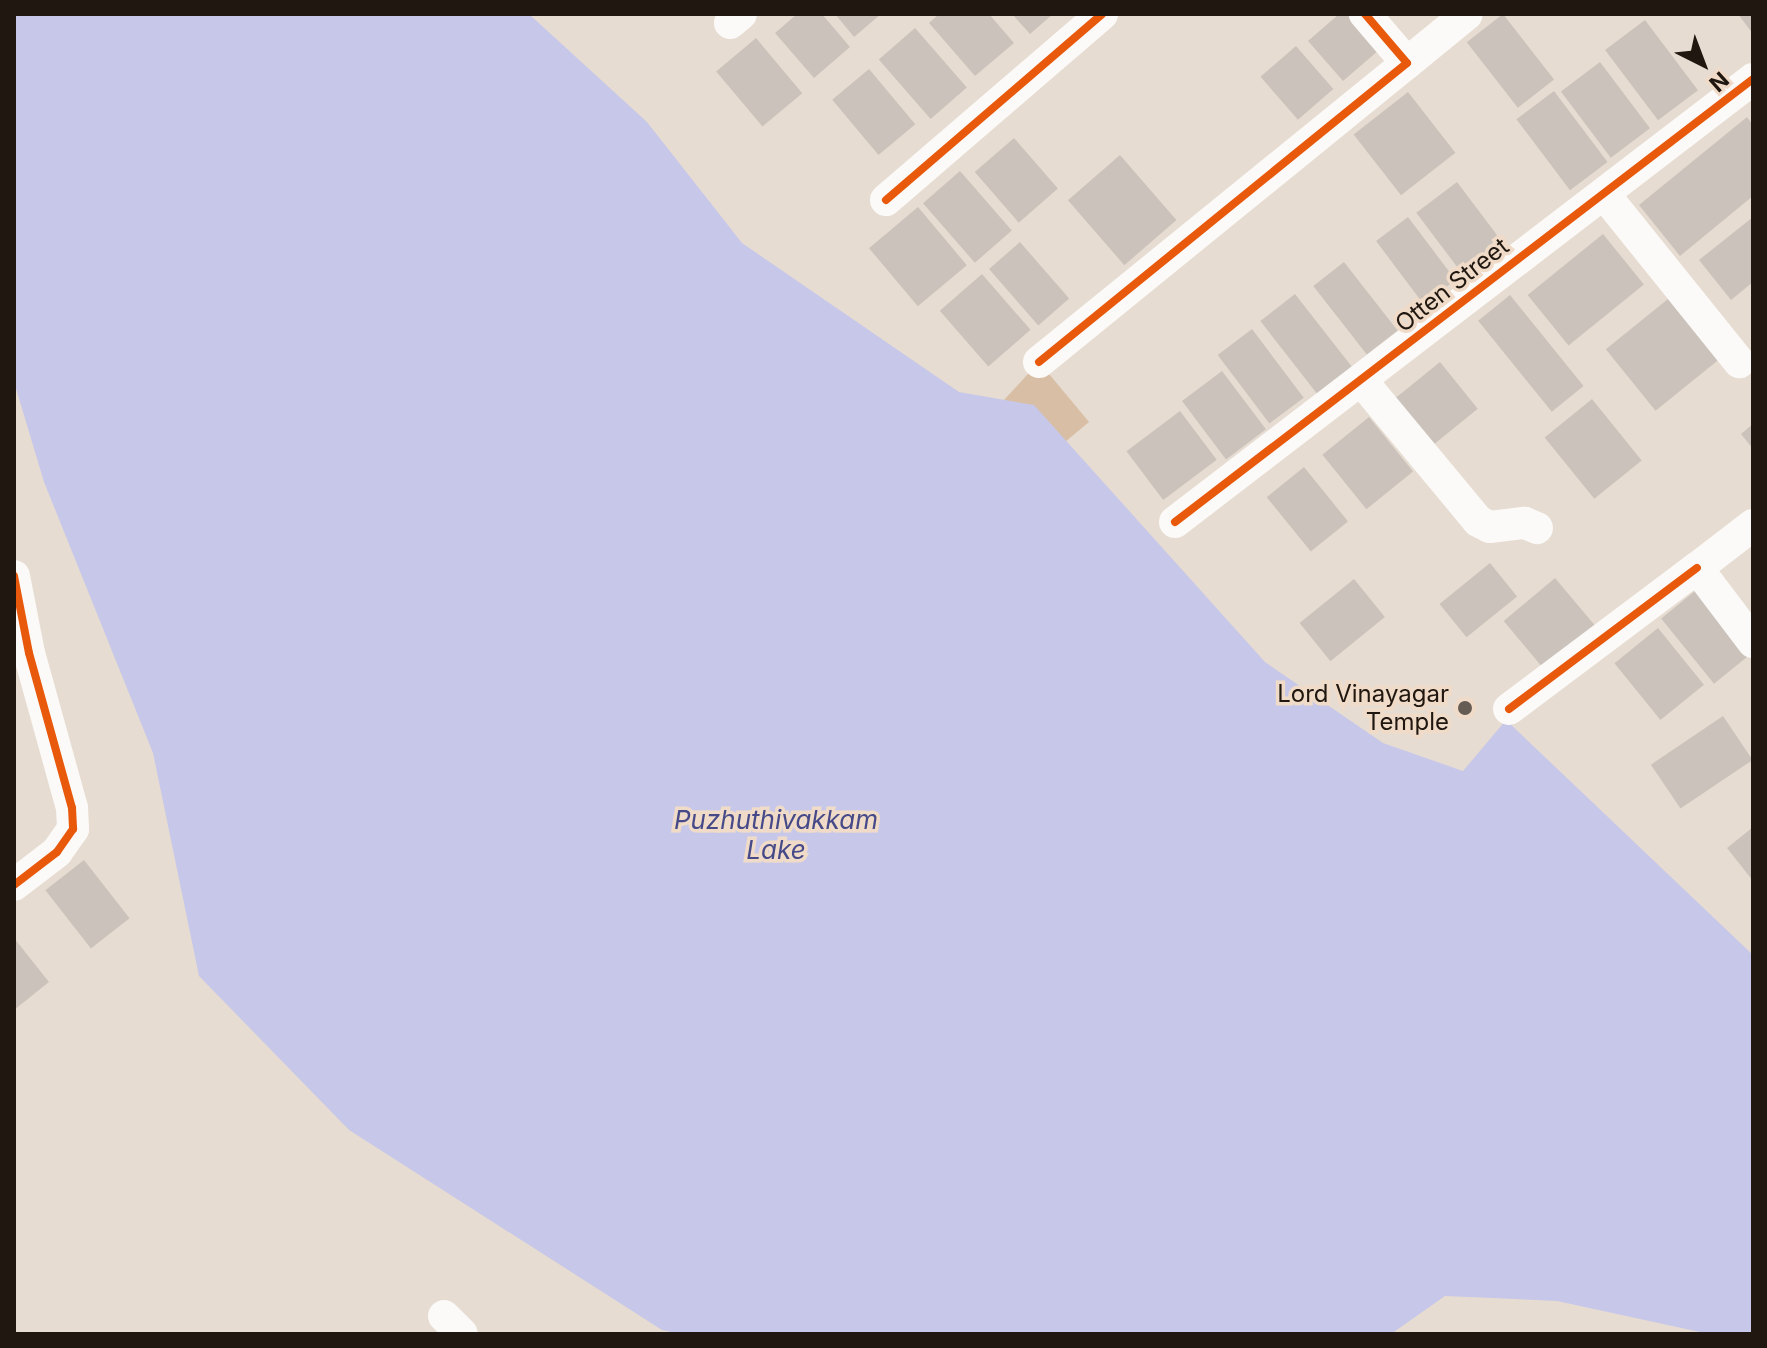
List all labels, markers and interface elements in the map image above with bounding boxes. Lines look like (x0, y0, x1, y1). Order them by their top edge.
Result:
north arrow (1663, 24, 1743, 104)
text: N (1704, 67, 1734, 97)
street label: Otten Street (1390, 232, 1514, 338)
place label: Lord Vinayagar Temple (1277, 680, 1449, 736)
marker: Lord Vinayagar Temple (1456, 699, 1474, 717)
water label: Puzhuthivakkam Lake (674, 804, 878, 866)

